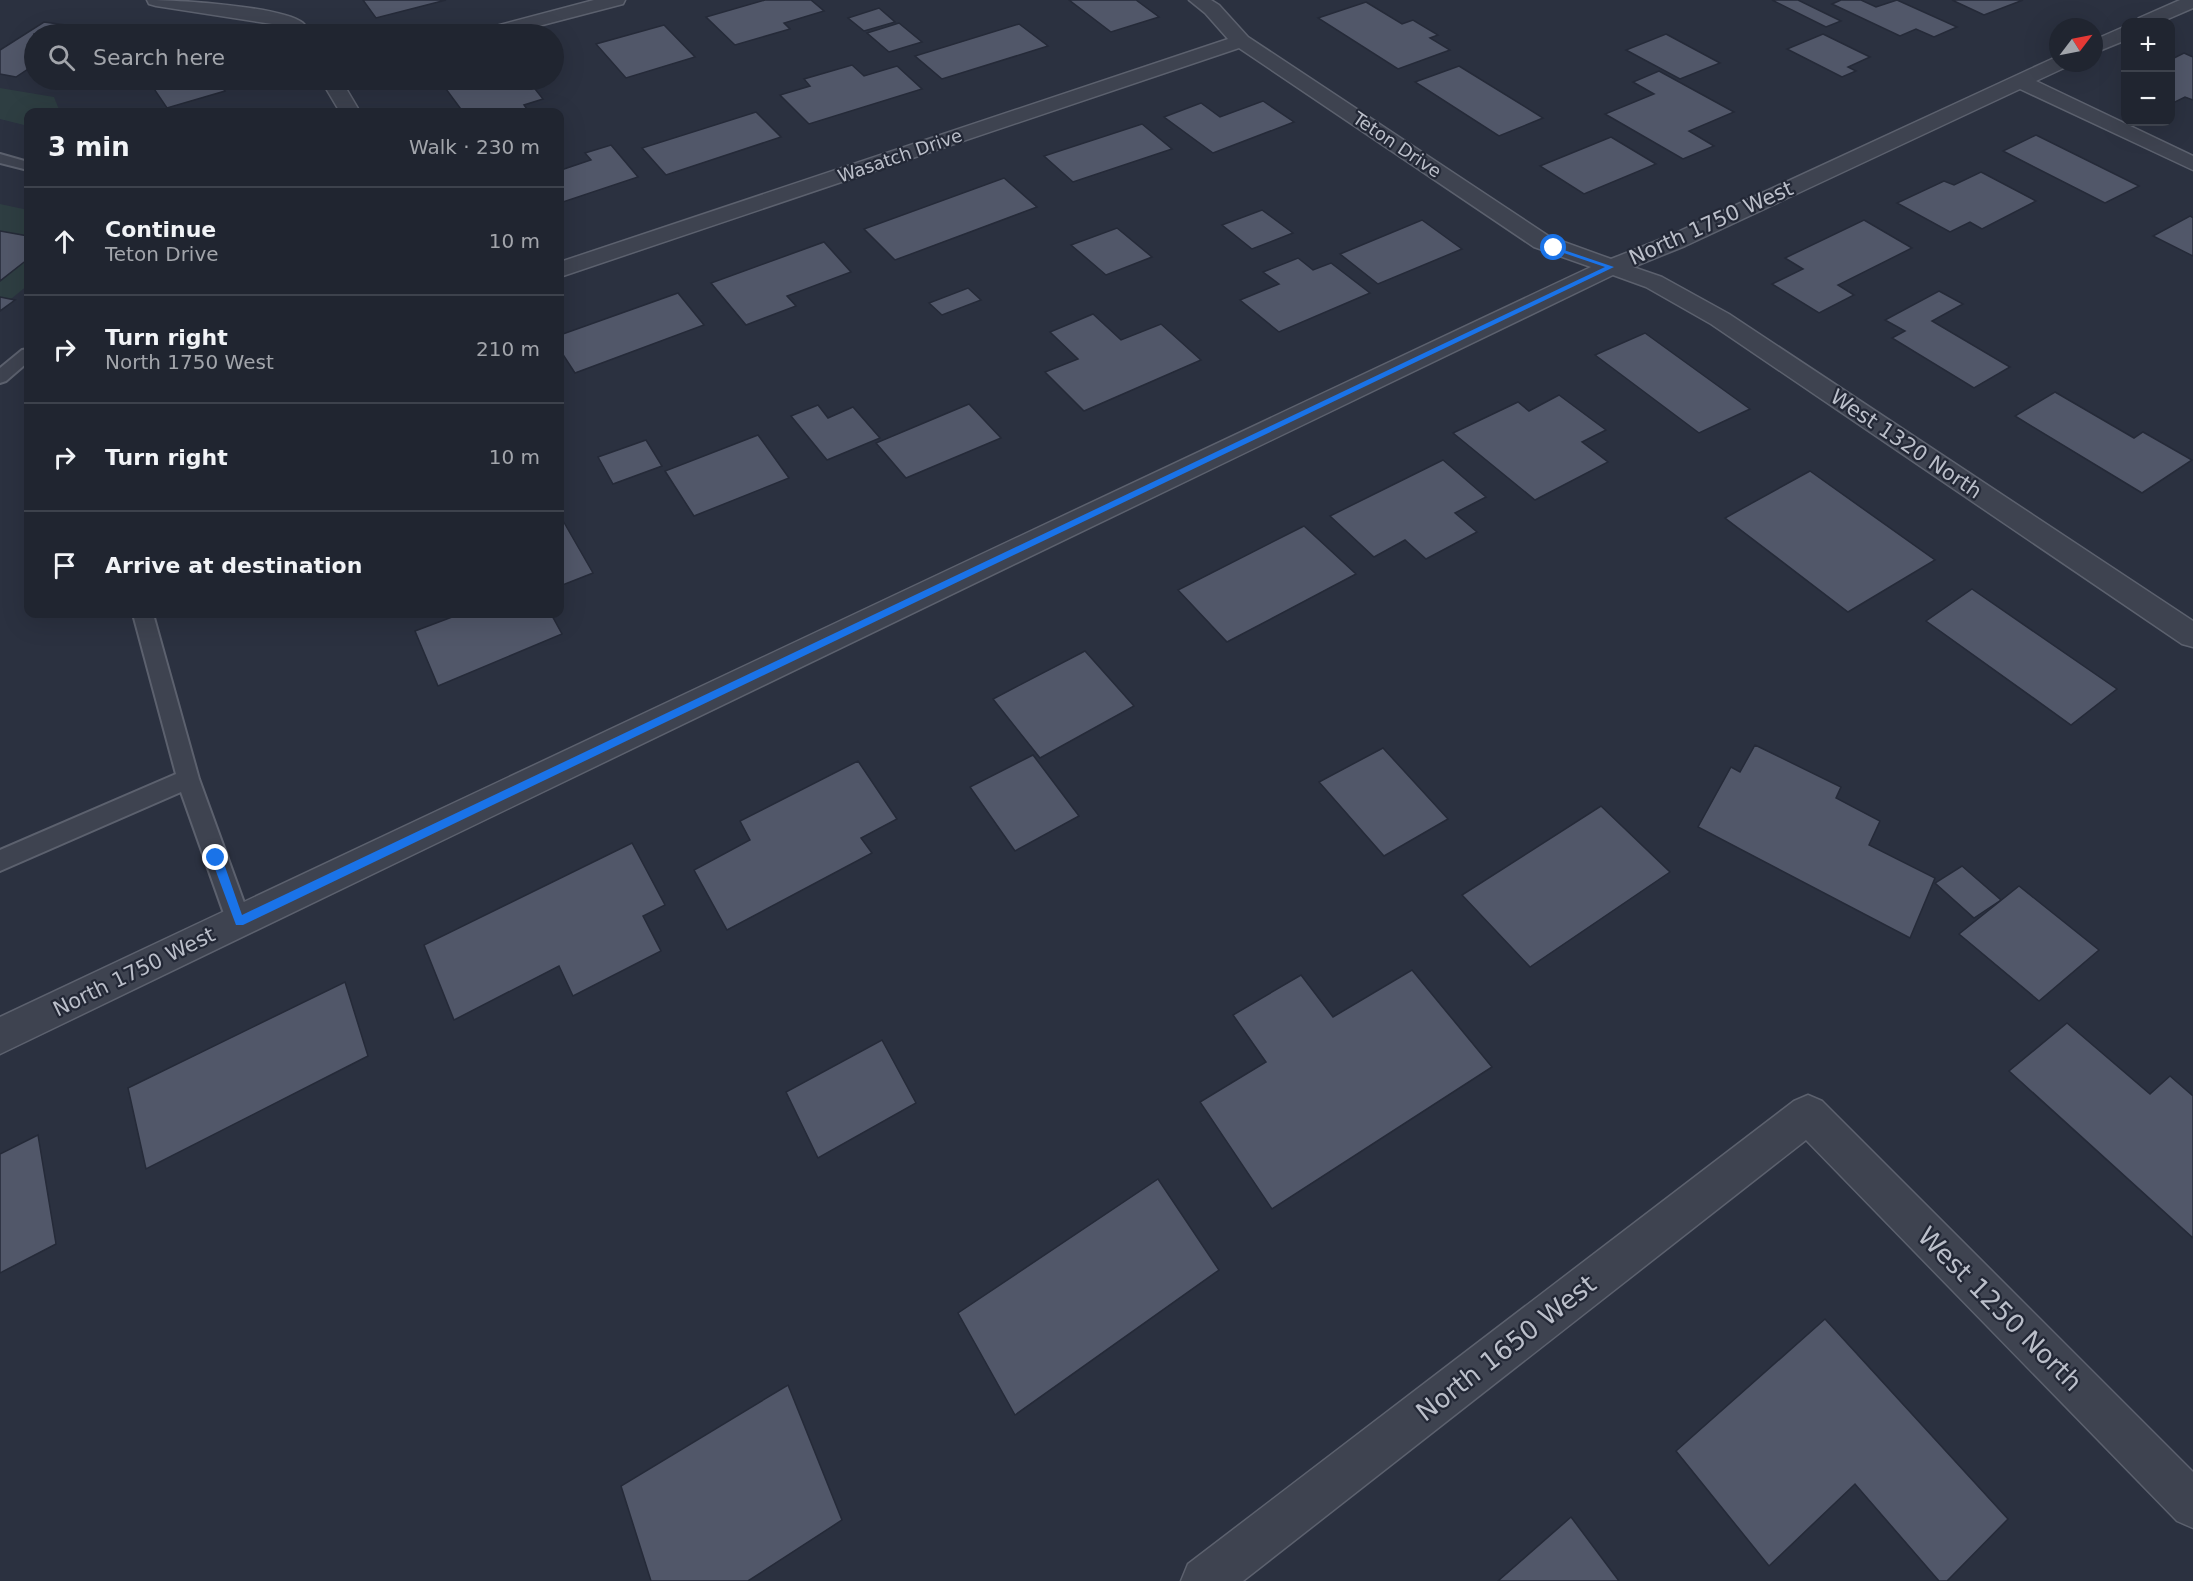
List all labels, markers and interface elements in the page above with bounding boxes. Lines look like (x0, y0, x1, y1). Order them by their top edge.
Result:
north arrow (2049, 18, 2103, 72)
map controls (2121, 18, 2175, 126)
button: + (2121, 18, 2175, 72)
search box (24, 24, 564, 90)
icon: search (45, 41, 78, 74)
text: Search here (93, 45, 225, 70)
button: − (2121, 72, 2175, 126)
street label: Teton Drive (1348, 107, 1446, 182)
street label: Wasatch Drive (835, 124, 965, 187)
text: 3 min (48, 132, 130, 162)
text: Walk · 230 m (409, 135, 540, 159)
street label: North 1750 West (1625, 176, 1797, 270)
text: Continue (105, 217, 216, 242)
icon: ahead (48, 225, 81, 258)
text: 10 m (489, 229, 540, 253)
route start (1540, 234, 1566, 260)
text: Teton Drive (105, 242, 219, 266)
text: Turn right (105, 325, 228, 350)
icon: right (48, 333, 81, 366)
text: 210 m (476, 337, 540, 361)
text: North 1750 West (105, 350, 274, 374)
street label: West 1320 North (1826, 385, 1986, 503)
icon: right (48, 441, 81, 474)
text: Turn right (105, 445, 228, 470)
text: 10 m (489, 445, 540, 469)
icon: arrive (48, 549, 81, 582)
text: Arrive at destination (105, 553, 362, 578)
route end (202, 844, 228, 870)
street label: North 1750 West (49, 922, 219, 1022)
street label: West 1250 North (1912, 1221, 2088, 1397)
street label: North 1650 West (1410, 1269, 1602, 1427)

